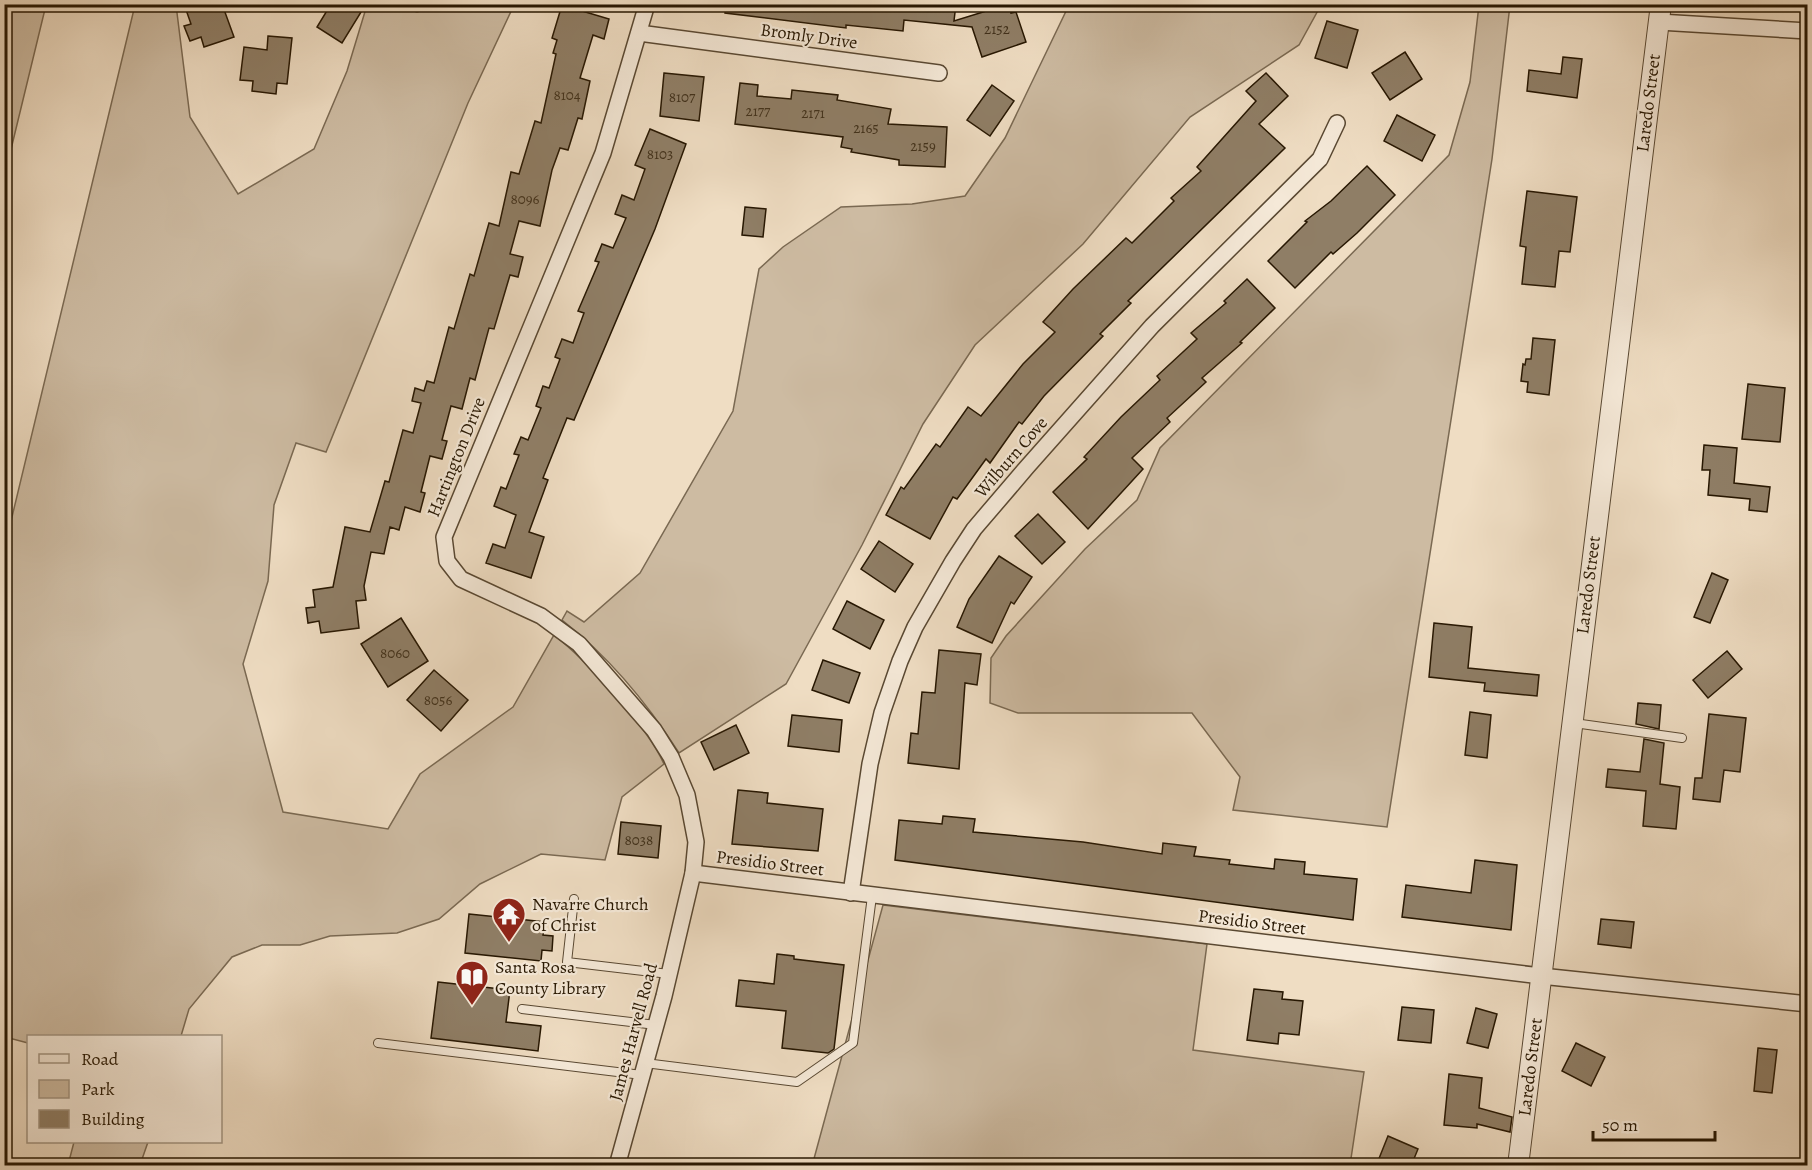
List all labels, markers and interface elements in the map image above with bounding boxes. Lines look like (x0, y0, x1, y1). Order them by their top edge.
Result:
street label: Bromly Drive (759, 17, 859, 55)
house number: 2152 (984, 19, 1010, 39)
street label: Laredo Street (1630, 52, 1666, 153)
house number: 8104 (553, 85, 581, 105)
house number: 8107 (669, 87, 696, 107)
house number: 2177 (746, 101, 771, 121)
house number: 2171 (801, 103, 825, 123)
house number: 2165 (853, 118, 879, 138)
house number: 2159 (910, 136, 936, 156)
house number: 8103 (647, 144, 673, 164)
house number: 8096 (510, 189, 540, 209)
street label: Hartington Drive (421, 394, 491, 520)
street label: Wilburn Cove (968, 411, 1053, 503)
street label: Laredo Street (1570, 534, 1606, 635)
house number: 8060 (380, 643, 410, 663)
house number: 8056 (424, 690, 452, 710)
house number: 8038 (625, 830, 653, 850)
street label: Presidio Street (715, 844, 825, 882)
place label: Navarre Church of Christ (532, 892, 649, 937)
temple icon: Navarre Church of Christ (491, 896, 527, 943)
street label: Presidio Street (1197, 903, 1307, 941)
place label: Santa Rosa County Library (495, 955, 607, 1000)
library icon: Santa Rosa County Library (454, 959, 490, 1006)
street label: James Harvell Road (603, 960, 663, 1104)
street label: Laredo Street (1512, 1016, 1548, 1117)
legend (27, 1035, 222, 1143)
text: Road (81, 1047, 119, 1071)
text: Park (81, 1077, 115, 1101)
scale bar (1593, 1104, 1714, 1142)
text: Building (81, 1107, 145, 1131)
text: 50 m (1602, 1113, 1638, 1137)

